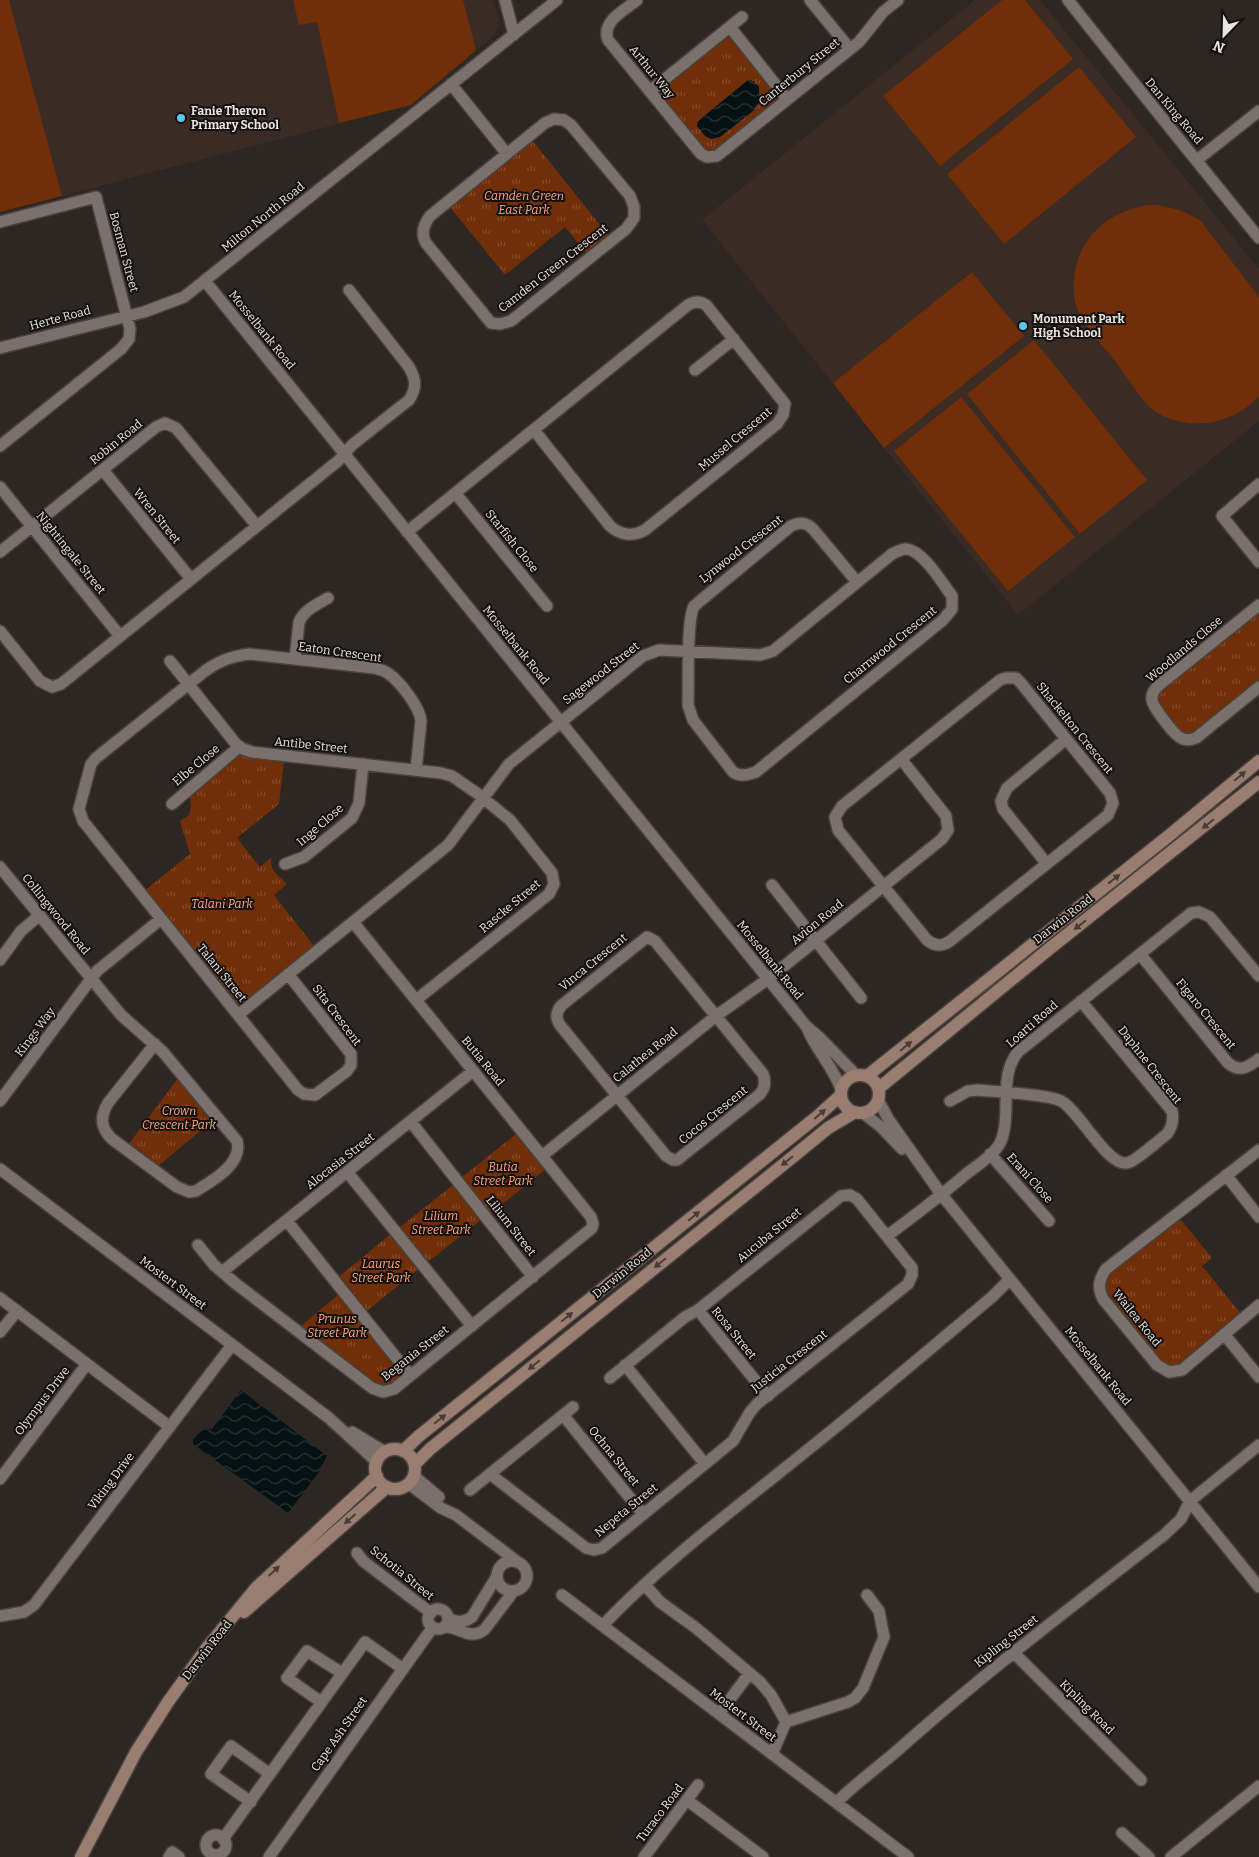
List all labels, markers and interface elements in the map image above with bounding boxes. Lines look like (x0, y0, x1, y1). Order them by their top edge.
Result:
north arrow (1199, 10, 1249, 60)
street label: Canterbury Street (756, 35, 843, 109)
text: N (1211, 36, 1227, 56)
street label: Arthur Way (626, 43, 678, 102)
street label: Dan King Road (1142, 75, 1206, 147)
place label: Fanie Theron Primary School (191, 104, 279, 132)
marker: Fanie Theron Primary School (175, 112, 187, 124)
street label: Milton North Road (219, 179, 307, 255)
park label: Camden Green East Park (484, 189, 564, 217)
street label: Bosman Street (107, 211, 142, 294)
street label: Camden Green Crescent (495, 220, 611, 315)
street label: Mosselbank Road (226, 288, 298, 372)
street label: Herte Road (28, 303, 92, 333)
place label: Monument Park High School (1033, 312, 1126, 340)
marker: Monument Park High School (1017, 320, 1029, 332)
street label: Mussel Crescent (696, 404, 775, 474)
street label: Robin Road (87, 417, 145, 467)
street label: Wren Street (130, 485, 184, 547)
street label: Starfish Close (482, 507, 542, 575)
street label: Nightingale Street (33, 509, 109, 598)
street label: Lynwood Crescent (697, 512, 786, 586)
street label: Mosselbank Road (480, 603, 552, 687)
street label: Charnwood Crescent (841, 603, 940, 687)
street label: Woodlands Close (1143, 613, 1225, 685)
street label: Sagewood Street (560, 638, 642, 707)
street label: Eaton Crescent (297, 639, 383, 665)
street label: Shackelton Crescent (1034, 679, 1117, 777)
street label: Antibe Street (274, 734, 349, 756)
street label: Elbe Close (170, 741, 222, 789)
one-way arrow (1234, 771, 1247, 782)
street label: Inge Close (294, 801, 346, 849)
one-way arrow (1201, 818, 1214, 829)
street label: Collingwood Road (19, 871, 93, 957)
one-way arrow (1107, 873, 1120, 884)
street label: Rascke Street (477, 876, 544, 936)
street label: Darwin Road (1030, 891, 1096, 947)
park label: Talani Park (191, 897, 253, 911)
street label: Avion Road (788, 897, 846, 947)
street label: Mosselbank Road (734, 918, 806, 1002)
one-way arrow (1074, 919, 1087, 930)
street label: Vinca Crescent (556, 930, 630, 994)
street label: Talani Street (194, 941, 250, 1005)
street label: Figaro Crescent (1173, 976, 1239, 1053)
street label: Sita Crescent (310, 982, 365, 1049)
street label: Loarti Road (1003, 998, 1061, 1050)
street label: Kings Way (12, 1004, 58, 1059)
street label: Daphne Crescent (1115, 1023, 1185, 1107)
street label: Calathea Road (610, 1025, 680, 1085)
street label: Butia Road (459, 1033, 507, 1089)
one-way arrow (899, 1041, 912, 1052)
street label: Cocos Crescent (676, 1083, 751, 1147)
park label: Crown Crescent Park (142, 1104, 216, 1132)
one-way arrow (814, 1108, 826, 1120)
street label: Alocasia Street (303, 1129, 378, 1192)
street label: Erani Close (1004, 1150, 1056, 1206)
one-way arrow (781, 1156, 794, 1167)
park label: Butia Street Park (473, 1160, 533, 1188)
street label: Lilium Street (483, 1193, 539, 1259)
street label: Aucuba Street (734, 1204, 805, 1265)
park label: Lilium Street Park (411, 1209, 471, 1237)
one-way arrow (687, 1210, 700, 1221)
street label: Darwin Road (590, 1245, 654, 1301)
street label: Mostert Street (137, 1253, 210, 1313)
park label: Laurus Street Park (351, 1257, 411, 1285)
one-way arrow (654, 1258, 667, 1269)
street label: Wailea Road (1110, 1287, 1164, 1349)
street label: Rosa Street (709, 1304, 760, 1362)
park label: Prunus Street Park (307, 1312, 367, 1340)
one-way arrow (560, 1312, 573, 1323)
street label: Begania Street (379, 1322, 452, 1383)
street label: Mosselbank Road (1062, 1324, 1134, 1408)
street label: Justicia Crescent (747, 1327, 830, 1396)
one-way arrow (528, 1360, 541, 1371)
street label: Olympus Drive (12, 1364, 72, 1438)
one-way arrow (433, 1414, 447, 1424)
street label: Ochna Street (586, 1423, 643, 1489)
street label: Viking Drive (85, 1450, 137, 1512)
street label: Nepeta Street (592, 1480, 661, 1540)
one-way arrow (344, 1514, 357, 1525)
street label: Schotia Street (367, 1543, 437, 1603)
one-way arrow (267, 1565, 279, 1577)
street label: Kipling Street (971, 1611, 1041, 1670)
street label: Darwin Road (179, 1617, 235, 1683)
street label: Kipling Road (1057, 1677, 1117, 1737)
street label: Mostert Street (707, 1685, 780, 1745)
street label: Cape Ash Street (308, 1693, 370, 1774)
street label: Turaco Road (634, 1781, 686, 1845)

